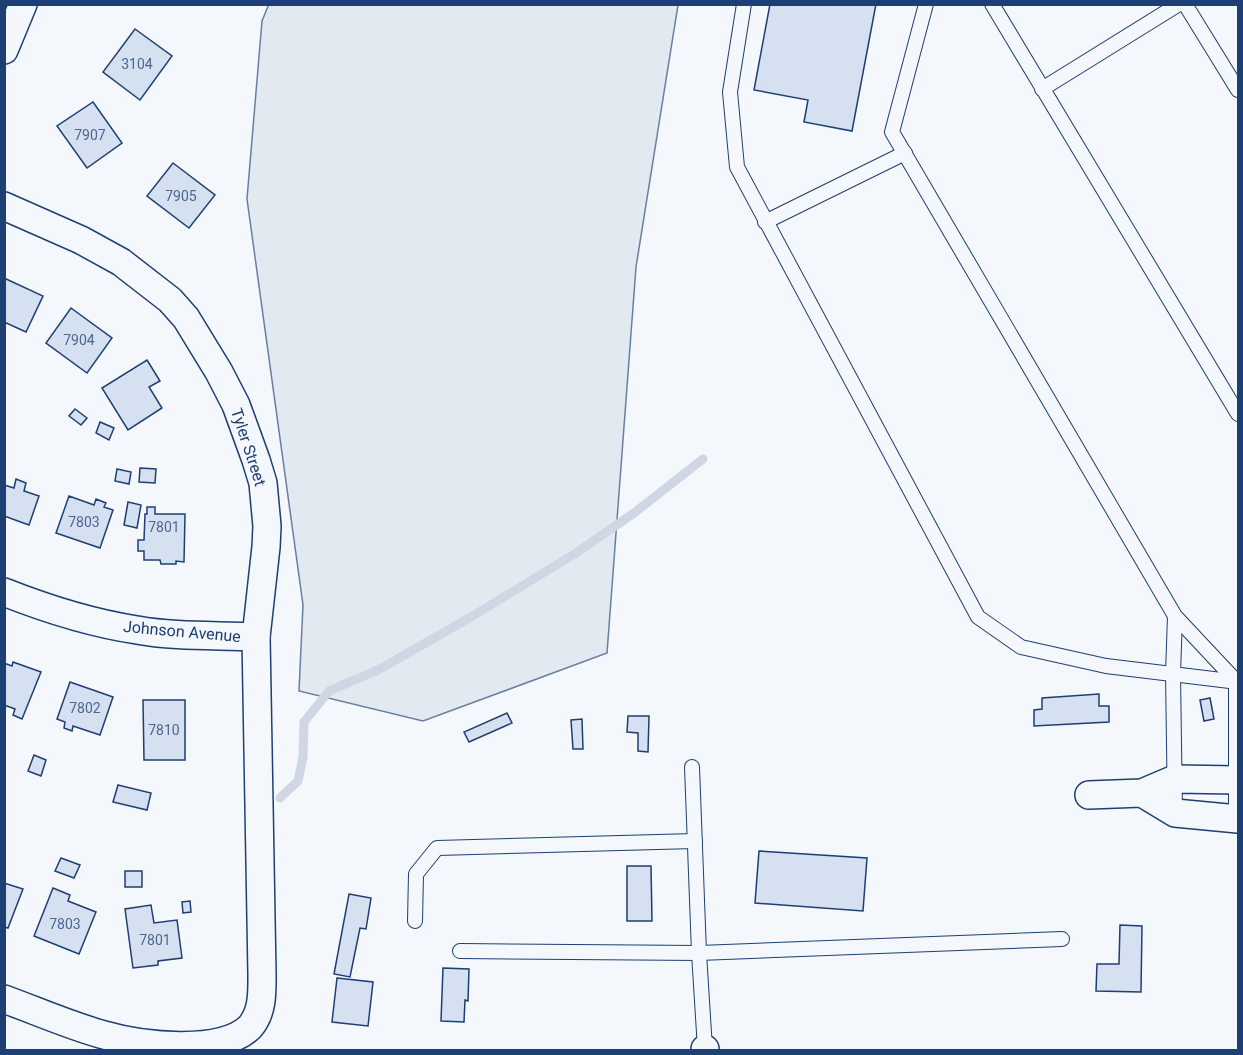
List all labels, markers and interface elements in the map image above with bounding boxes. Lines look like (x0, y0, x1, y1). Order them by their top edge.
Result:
house number: 3104 (121, 56, 153, 72)
house number: 7907 (74, 127, 106, 143)
house number: 7905 (165, 188, 197, 204)
house number: 7904 (63, 332, 95, 348)
street label: Tyler Street (227, 406, 270, 488)
house number: 7803 (68, 514, 100, 530)
house number: 7801 (148, 519, 180, 535)
street label: Johnson Avenue (122, 617, 242, 646)
house number: 7802 (69, 700, 101, 716)
house number: 7810 (148, 722, 180, 738)
house number: 7803 (49, 916, 81, 932)
house number: 7801 (139, 932, 171, 948)

